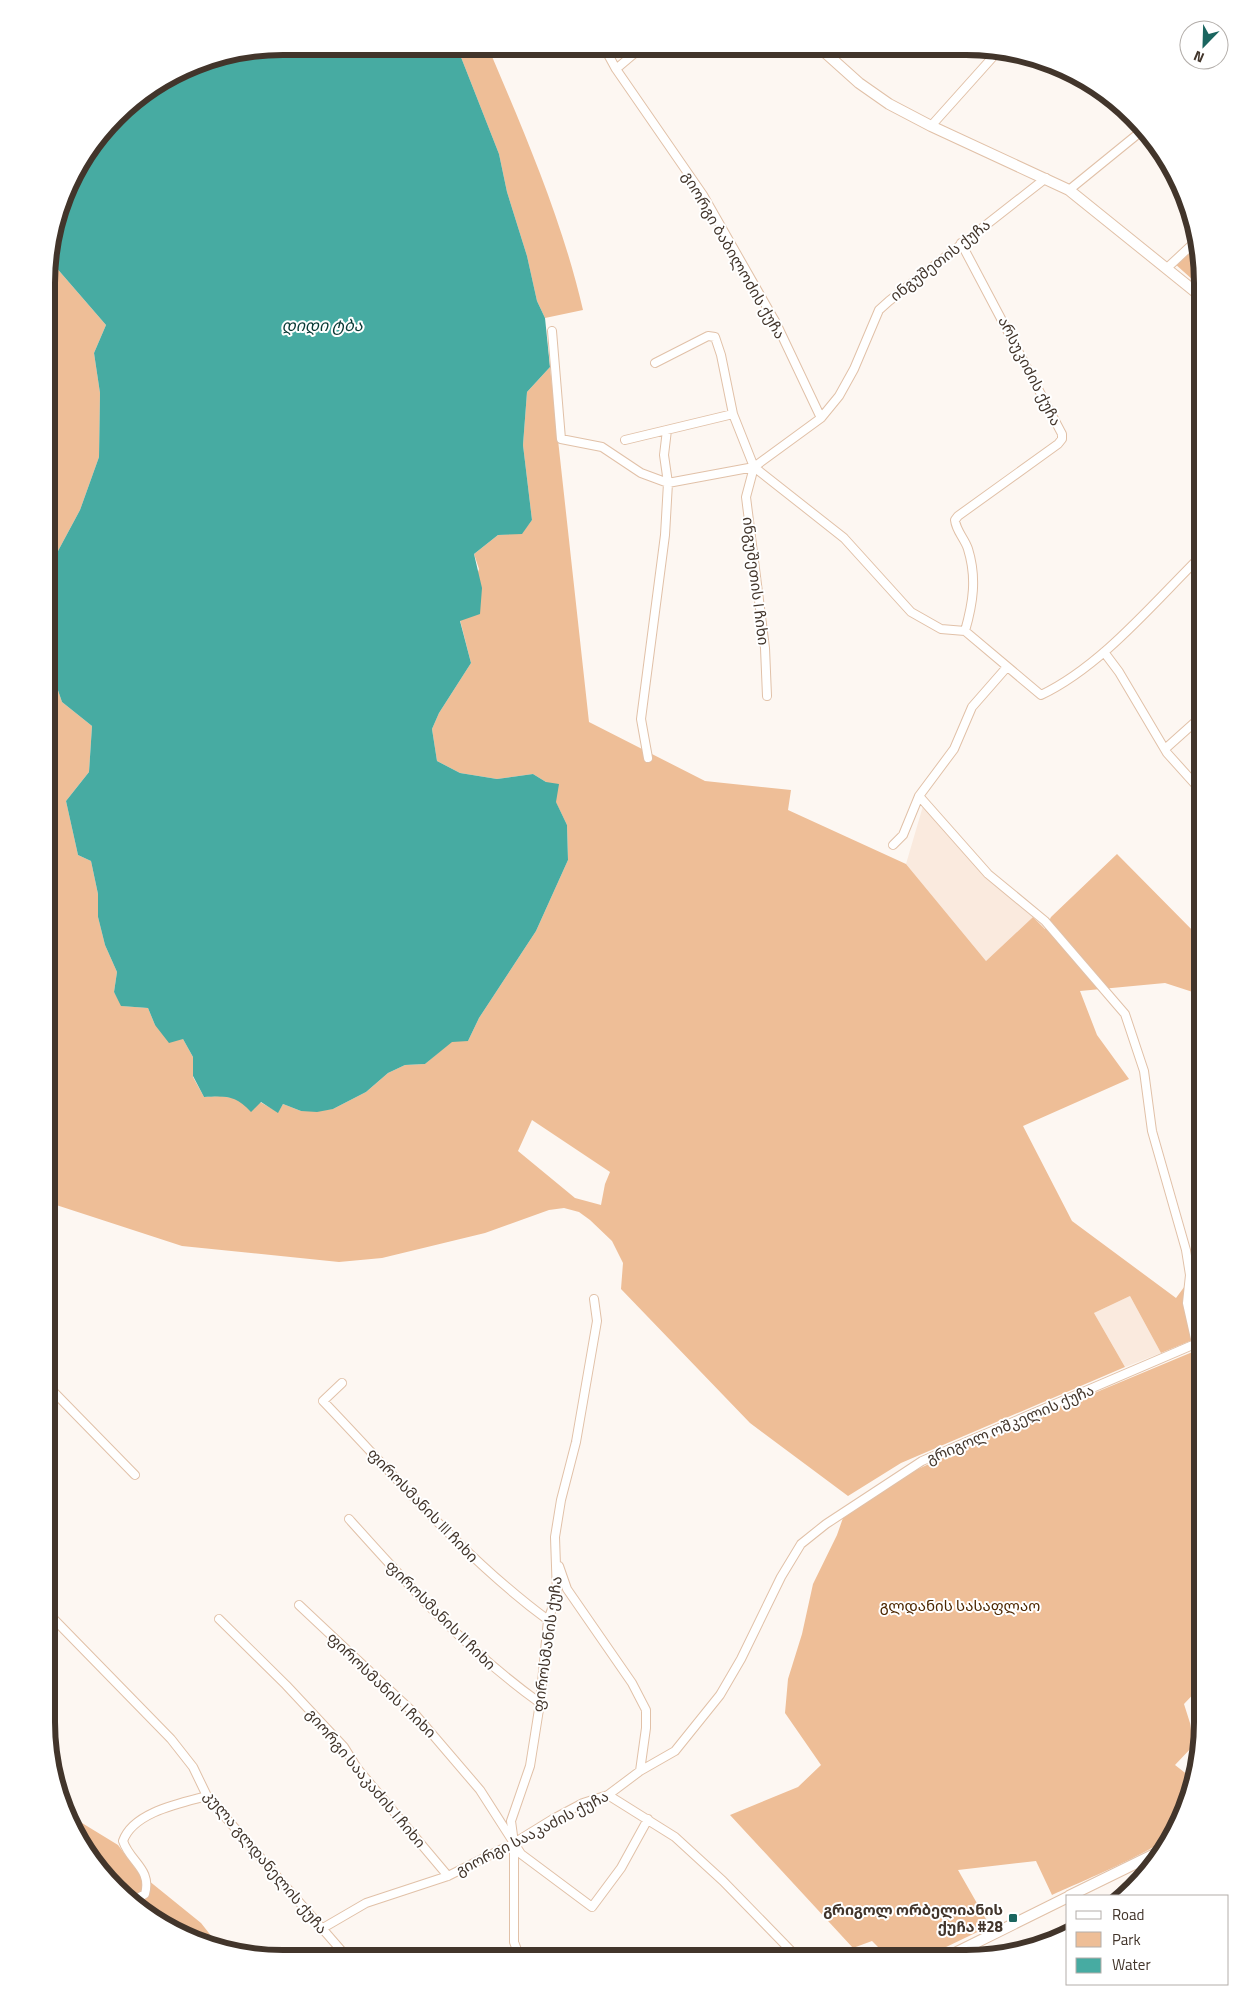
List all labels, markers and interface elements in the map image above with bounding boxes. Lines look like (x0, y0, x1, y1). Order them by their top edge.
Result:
north arrow (1179, 20, 1229, 70)
text: N (1190, 46, 1207, 69)
street label: გიორგი ბაბილოძის ქუჩა (676, 167, 792, 343)
street label: ინგუშეთის ქუჩა (885, 213, 995, 307)
street label: არსუკიძის ქუჩა (992, 312, 1068, 430)
water label: დიდი ტბა (282, 313, 363, 337)
street label: ინგუშეთის I ჩიხი (737, 515, 775, 647)
street label: გრიგოლ ოშკელის ქუჩა (923, 1378, 1097, 1470)
street label: ფიროსმანის III ჩიხი (362, 1442, 484, 1568)
street label: ფიროსმანის II ჩიხი (381, 1555, 501, 1675)
street label: ფიროსმანის ქუჩა (526, 1575, 568, 1713)
park label: გლდანის სასაფლაო (880, 1594, 1040, 1617)
street label: ფიროსმანის I ჩიხი (322, 1627, 442, 1743)
street label: გიორგი სააკაძის I ჩიხი (301, 1703, 431, 1853)
street label: გიორგი სააკაძის ქუჩა (451, 1784, 613, 1882)
street label: კულა გლდანელის ქუჩა (199, 1785, 333, 1939)
legend (1066, 1895, 1229, 1985)
place label: გრიგოლ ორბელიანის ქუჩა #28 (823, 1898, 1003, 1938)
text: Road (1112, 1903, 1144, 1926)
marker: გრიგოლ ორბელიანის ქუჩა #28 (1007, 1912, 1019, 1924)
text: Park (1112, 1928, 1141, 1951)
text: Water (1112, 1953, 1151, 1976)

